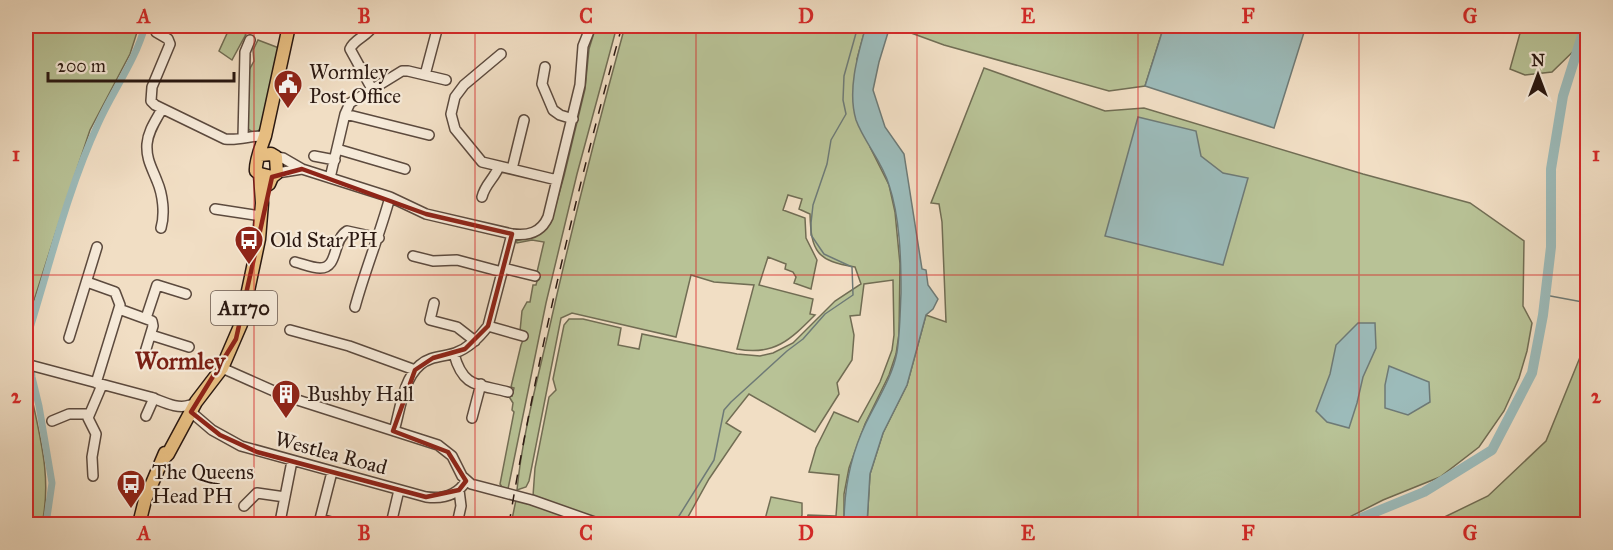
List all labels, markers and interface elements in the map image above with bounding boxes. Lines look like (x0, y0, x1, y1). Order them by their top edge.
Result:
text: A (135, 4, 151, 28)
text: B (357, 4, 371, 28)
text: C (579, 4, 593, 28)
text: D (798, 4, 814, 28)
text: E (1021, 4, 1036, 28)
text: F (1241, 4, 1255, 28)
text: G (1463, 4, 1478, 28)
scale bar (48, 45, 234, 83)
north arrow (1508, 45, 1568, 105)
text: N (1531, 51, 1545, 70)
text: 200 m (57, 55, 106, 77)
place label: Wormley Post Office (309, 59, 401, 109)
public building icon: Wormley Post Office (272, 68, 304, 110)
text: 1 (12, 142, 20, 166)
text: 1 (1592, 142, 1600, 166)
bus stop icon: Old Star PH (233, 224, 265, 266)
place label: Old Star PH (270, 227, 378, 253)
road number: A1170 (211, 291, 277, 325)
district label: Wormley (135, 346, 227, 376)
building icon: Bushby Hall (270, 378, 302, 420)
place label: Bushby Hall (307, 381, 414, 407)
text: 2 (11, 384, 22, 408)
text: 2 (1591, 384, 1602, 408)
street label: Westlea Road (272, 426, 391, 481)
place label: The Queens Head PH (152, 459, 254, 509)
bus stop icon: The Queens Head PH (115, 468, 147, 510)
text: A (135, 521, 151, 545)
text: B (357, 521, 371, 545)
text: C (579, 521, 593, 545)
text: D (798, 521, 814, 545)
text: E (1021, 521, 1036, 545)
text: F (1241, 521, 1255, 545)
text: G (1463, 521, 1478, 545)

